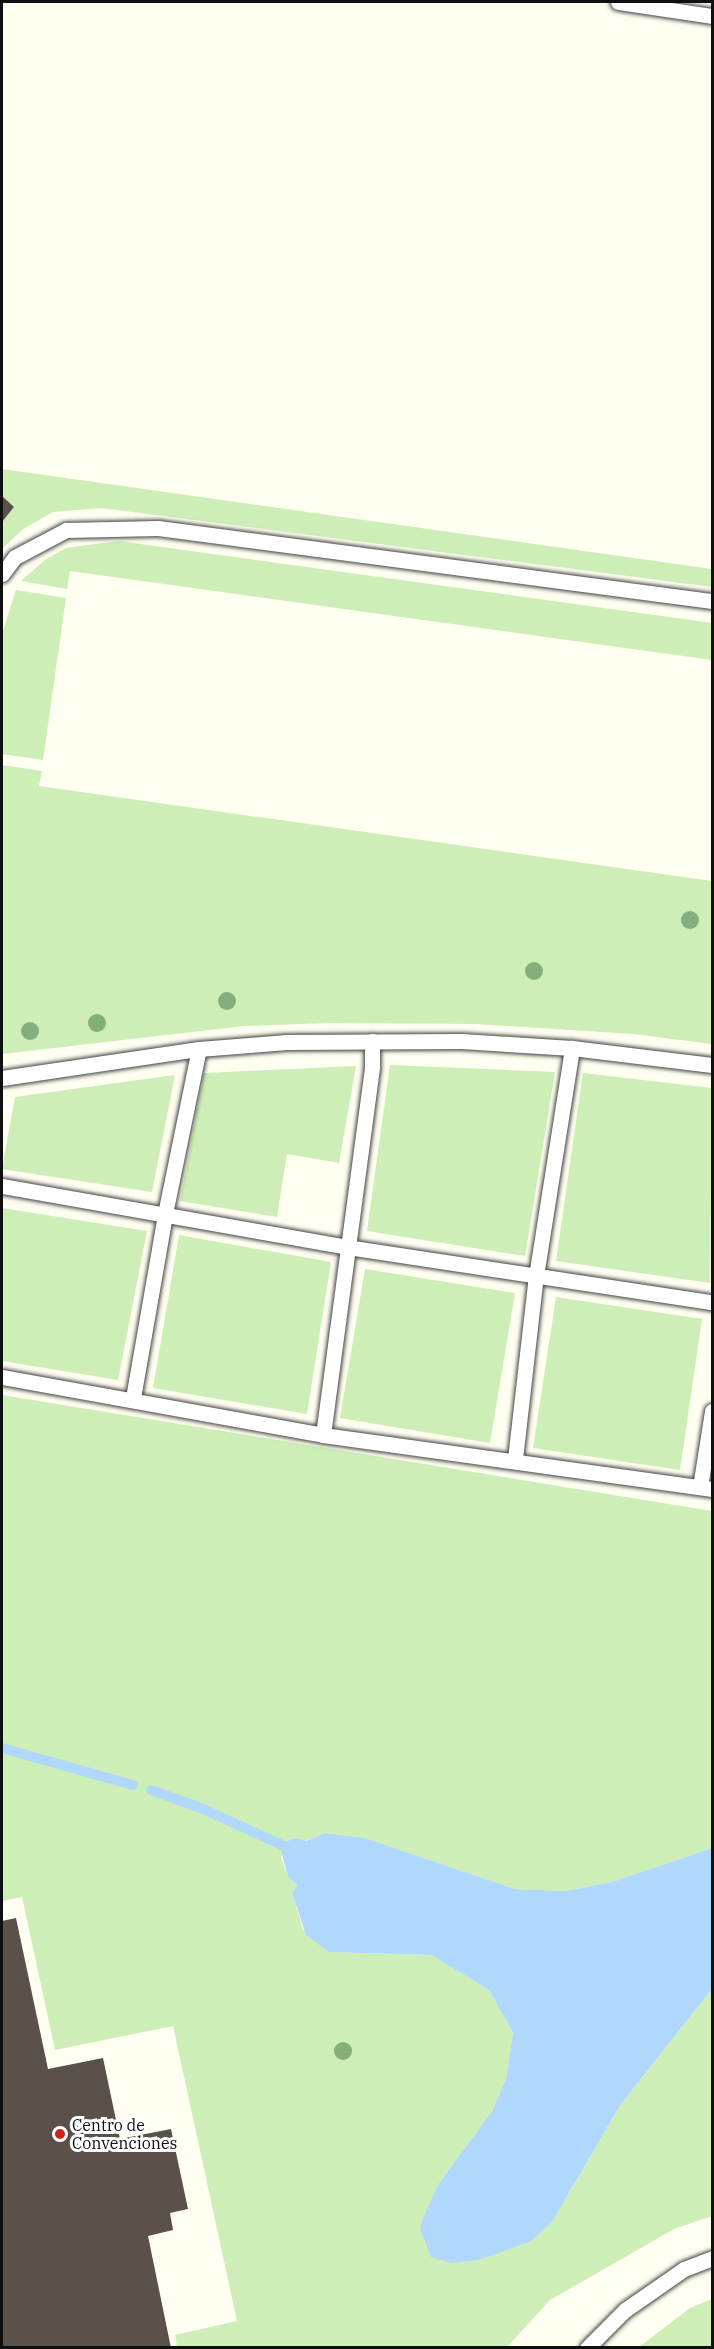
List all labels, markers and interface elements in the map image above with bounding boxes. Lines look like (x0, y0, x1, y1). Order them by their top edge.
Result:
place label: Centro de Convenciones (72, 2115, 177, 2153)
marker: Centro de Convenciones (53, 2127, 67, 2141)

